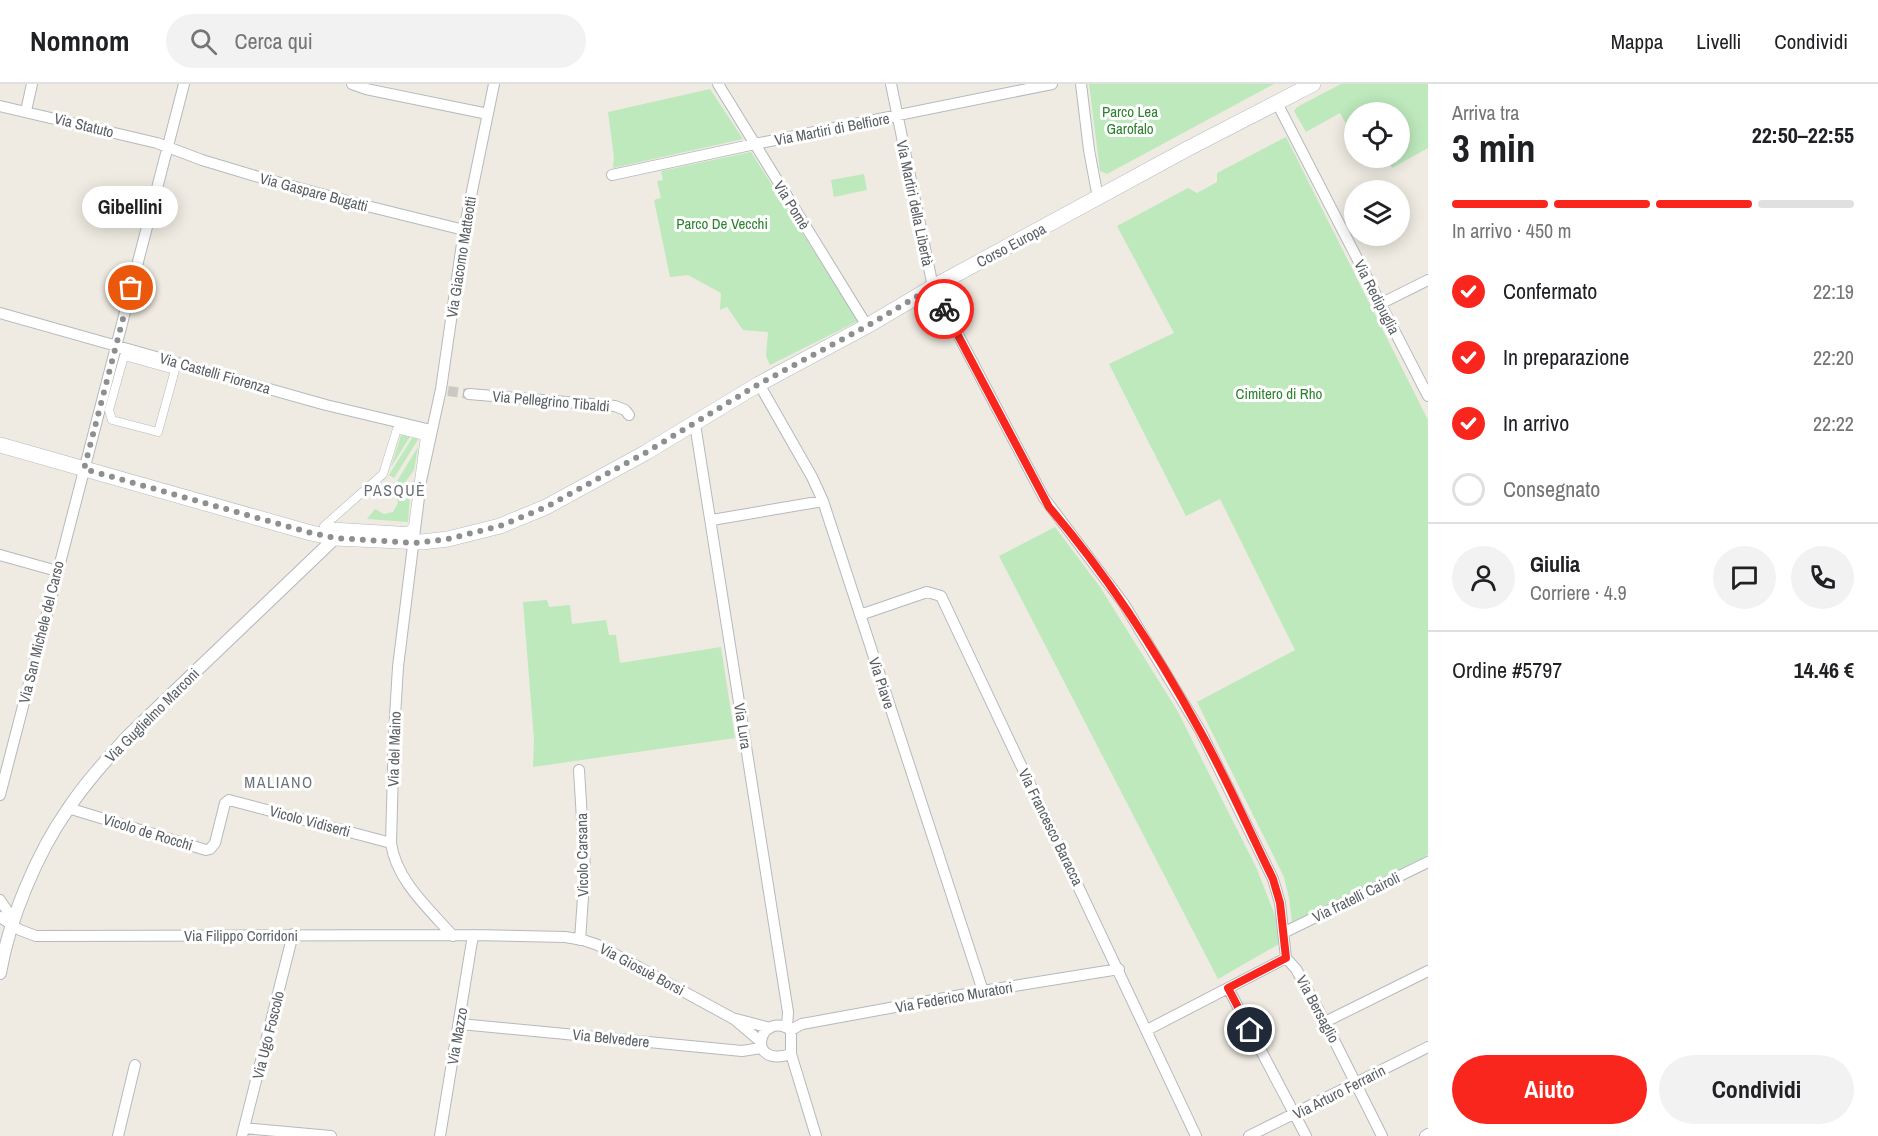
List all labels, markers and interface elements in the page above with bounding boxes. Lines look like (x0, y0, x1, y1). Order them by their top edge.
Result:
search box (166, 14, 586, 68)
text: Nomnom (30, 22, 130, 60)
icon: search (187, 25, 220, 58)
text: Cerca qui (235, 26, 313, 56)
text: Mappa (1611, 27, 1663, 56)
text: Livelli (1696, 27, 1741, 56)
text: Condividi (1774, 27, 1848, 56)
text: Arriva tra (1452, 99, 1519, 126)
park label: Parco Lea Garofalo (1102, 101, 1158, 139)
map controls (1344, 102, 1410, 246)
button: locate (1344, 102, 1410, 168)
street label: Via Statuto (52, 107, 116, 143)
street label: Via Martiri di Belfiore (773, 108, 891, 150)
text: 22:50–22:55 (1752, 120, 1854, 150)
text: 3 min (1452, 122, 1536, 174)
street label: Via Martiri della Libertà (891, 138, 939, 268)
street label: Via Gaspare Bugatti (258, 167, 370, 217)
street label: Via Pomè (769, 177, 815, 234)
button: layers (1344, 180, 1410, 246)
callout: Gibellini (83, 186, 179, 228)
text: Gibellini (98, 193, 162, 220)
street label: Via Giacomo Matteotti (441, 195, 481, 319)
park label: Parco De Vecchi (676, 213, 768, 234)
text: In arrivo · 450 m (1452, 217, 1571, 244)
street label: Corso Europa (973, 218, 1050, 272)
street label: Via Redipuglia (1349, 256, 1405, 338)
pin (105, 262, 156, 313)
icon: bag (114, 271, 147, 304)
icon: check (1452, 275, 1485, 308)
text: Confermato (1503, 276, 1597, 306)
text: 22:19 (1813, 278, 1854, 305)
courier (914, 279, 974, 339)
icon: bike (928, 293, 961, 326)
icon: check (1452, 341, 1485, 374)
text: In preparazione (1503, 342, 1629, 372)
text: 22:20 (1813, 344, 1854, 371)
street label: Via Castelli Fiorenza (157, 347, 273, 399)
park label: Cimitero di Rho (1236, 383, 1323, 404)
street label: Via Pellegrino Tibaldi (492, 385, 610, 417)
icon: check (1452, 407, 1485, 440)
text: In arrivo (1503, 408, 1569, 438)
text: 22:22 (1813, 410, 1854, 437)
text: Consegnato (1503, 474, 1600, 504)
district label: PASQUÈ (364, 479, 426, 501)
button: person (1452, 546, 1515, 609)
button: chat (1713, 546, 1776, 609)
button: phone (1791, 546, 1854, 609)
text: Giulia (1530, 549, 1580, 579)
street label: Via San Michele del Carso (13, 558, 69, 705)
text: Corriere · 4.9 (1530, 579, 1627, 606)
street label: Via Piave (864, 654, 900, 712)
text: Ordine #5797 (1452, 655, 1562, 685)
text: 14.46 € (1794, 655, 1854, 685)
street label: Via Guglielmo Marconi (100, 663, 204, 767)
street label: Via Lura (729, 701, 757, 751)
street label: Via del Maino (382, 711, 406, 787)
street label: Via Francesco Baracca (1014, 765, 1088, 889)
district label: MALIANO (244, 771, 314, 793)
street label: Vicolo Vidiserti (267, 800, 353, 842)
street label: Vicolo de Rocchi (101, 808, 195, 856)
street label: Vicolo Carsana (571, 813, 593, 897)
street label: Via fratelli Cairoli (1309, 867, 1403, 927)
street label: Via Filippo Corridoni (184, 925, 298, 946)
street label: Via Giosuè Borsi (596, 938, 688, 1000)
street label: Via Bersaglio (1291, 972, 1345, 1047)
street label: Via Federico Muratori (894, 976, 1014, 1018)
street label: Via Ugo Foscolo (247, 989, 289, 1081)
pin (1224, 1004, 1275, 1055)
street label: Via Mazzo (442, 1006, 472, 1066)
icon: home (1233, 1013, 1266, 1046)
street label: Via Belvedere (572, 1024, 651, 1052)
button: Aiuto (1452, 1055, 1647, 1124)
button: Condividi (1659, 1055, 1854, 1124)
street label: Via Arturo Ferrarin (1289, 1060, 1389, 1124)

